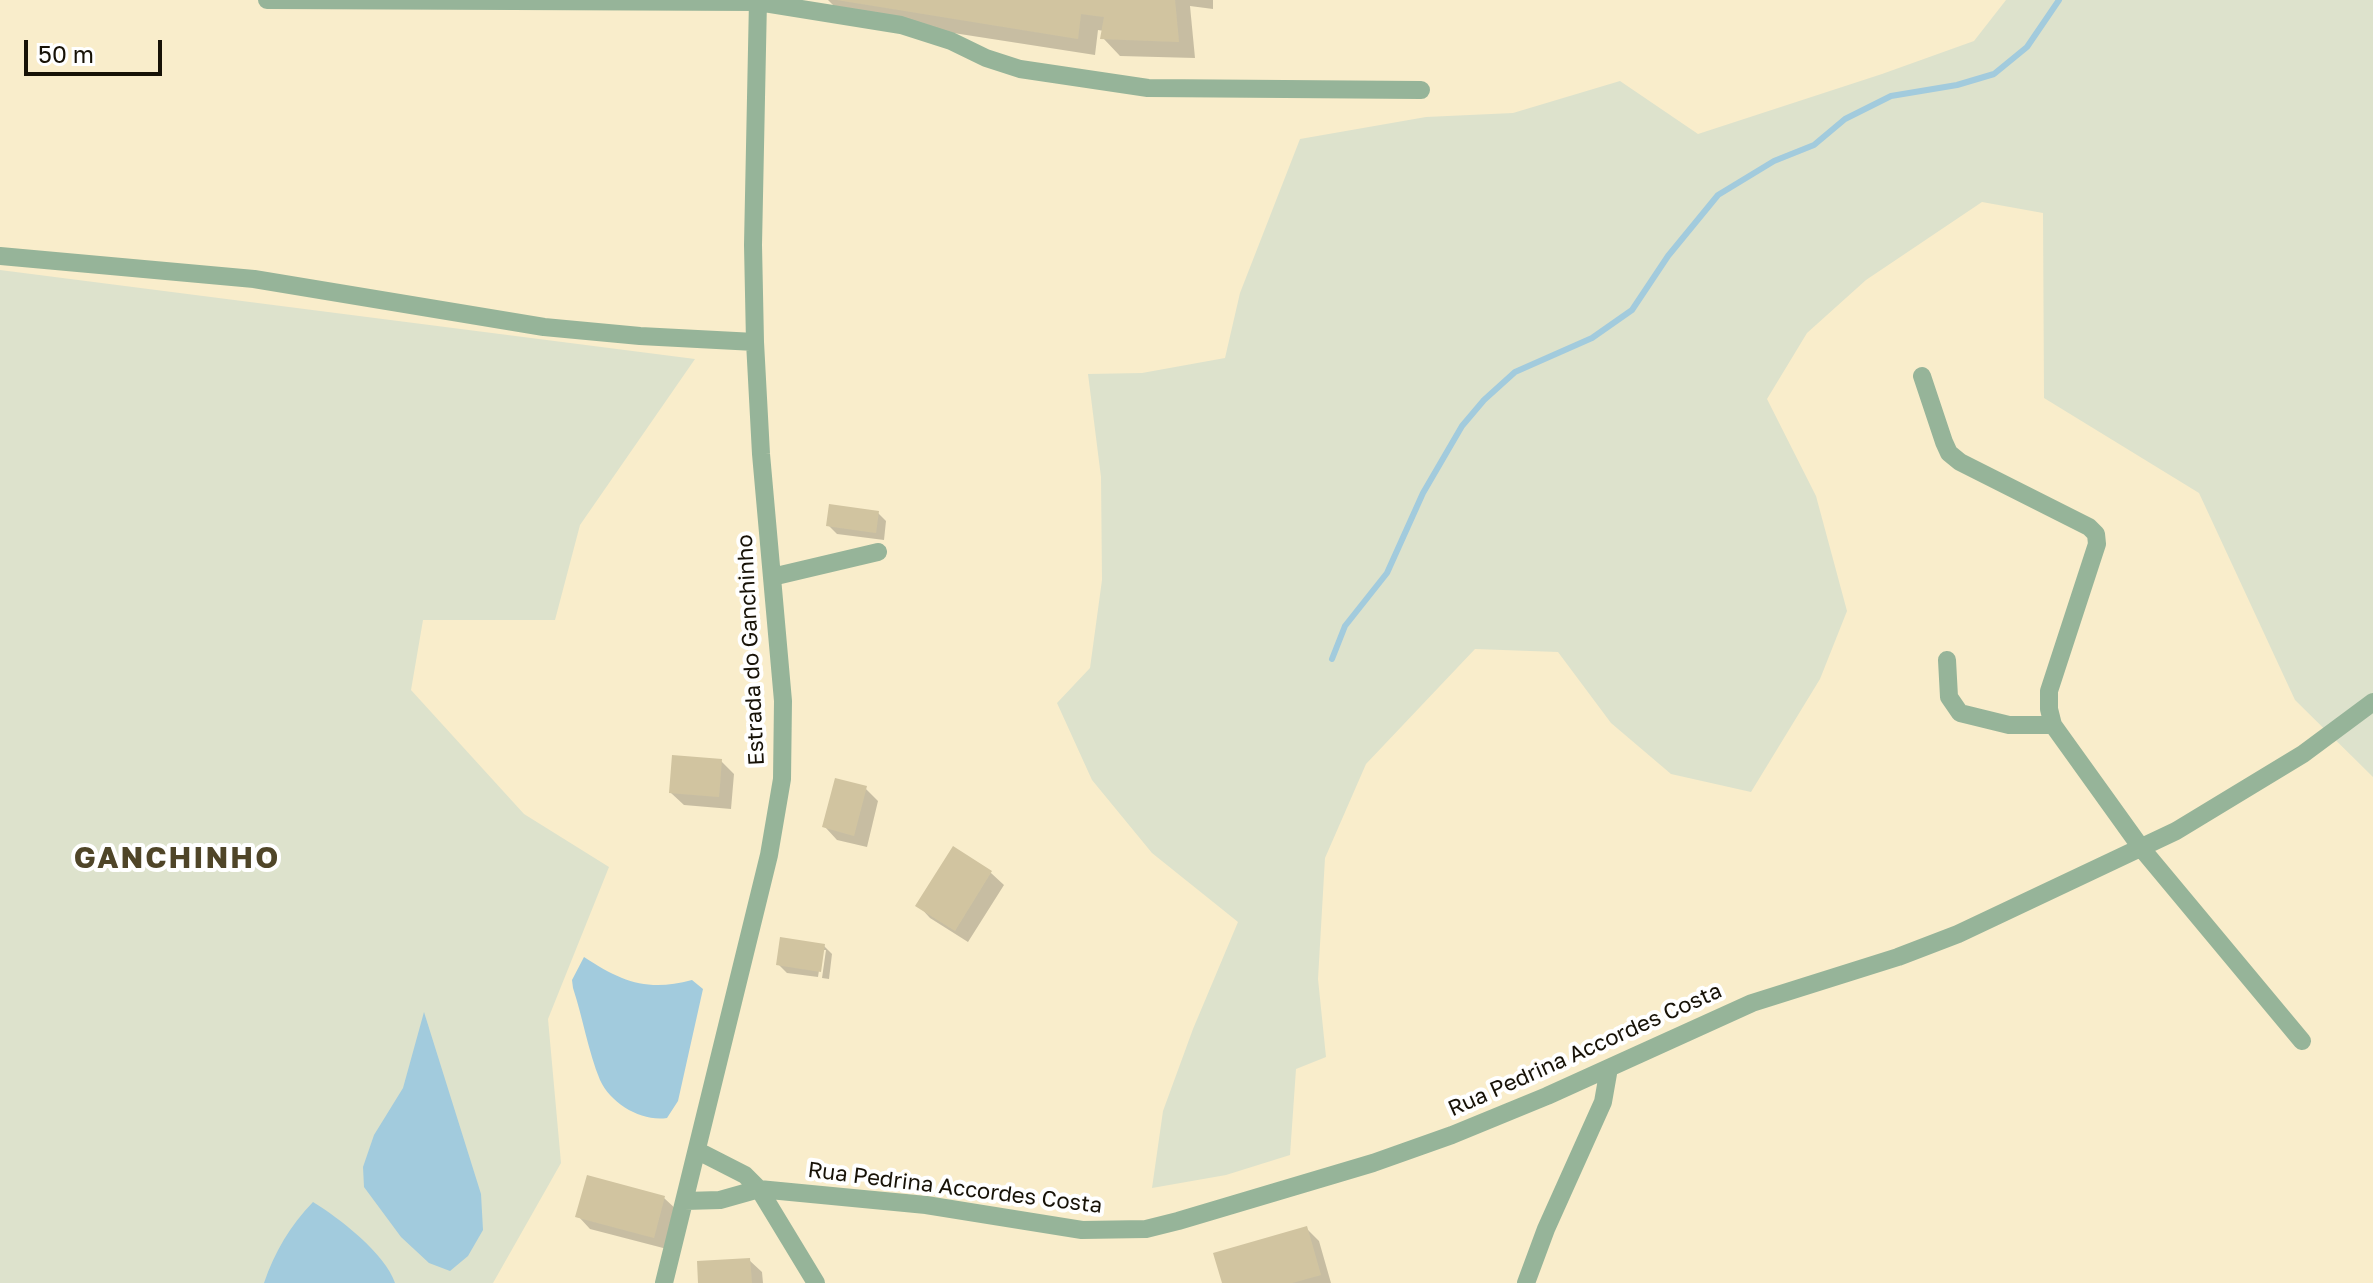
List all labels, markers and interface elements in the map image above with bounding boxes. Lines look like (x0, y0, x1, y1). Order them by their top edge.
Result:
scale bar (28, 24, 166, 74)
text: 50 m (38, 39, 94, 68)
street label: Estrada do Ganchinho (732, 534, 770, 766)
district label: GANCHINHO (74, 840, 280, 876)
street label: Rua Pedrina Accordes Costa (1444, 978, 1726, 1122)
street label: Rua Pedrina Accordes Costa (806, 1157, 1104, 1219)

